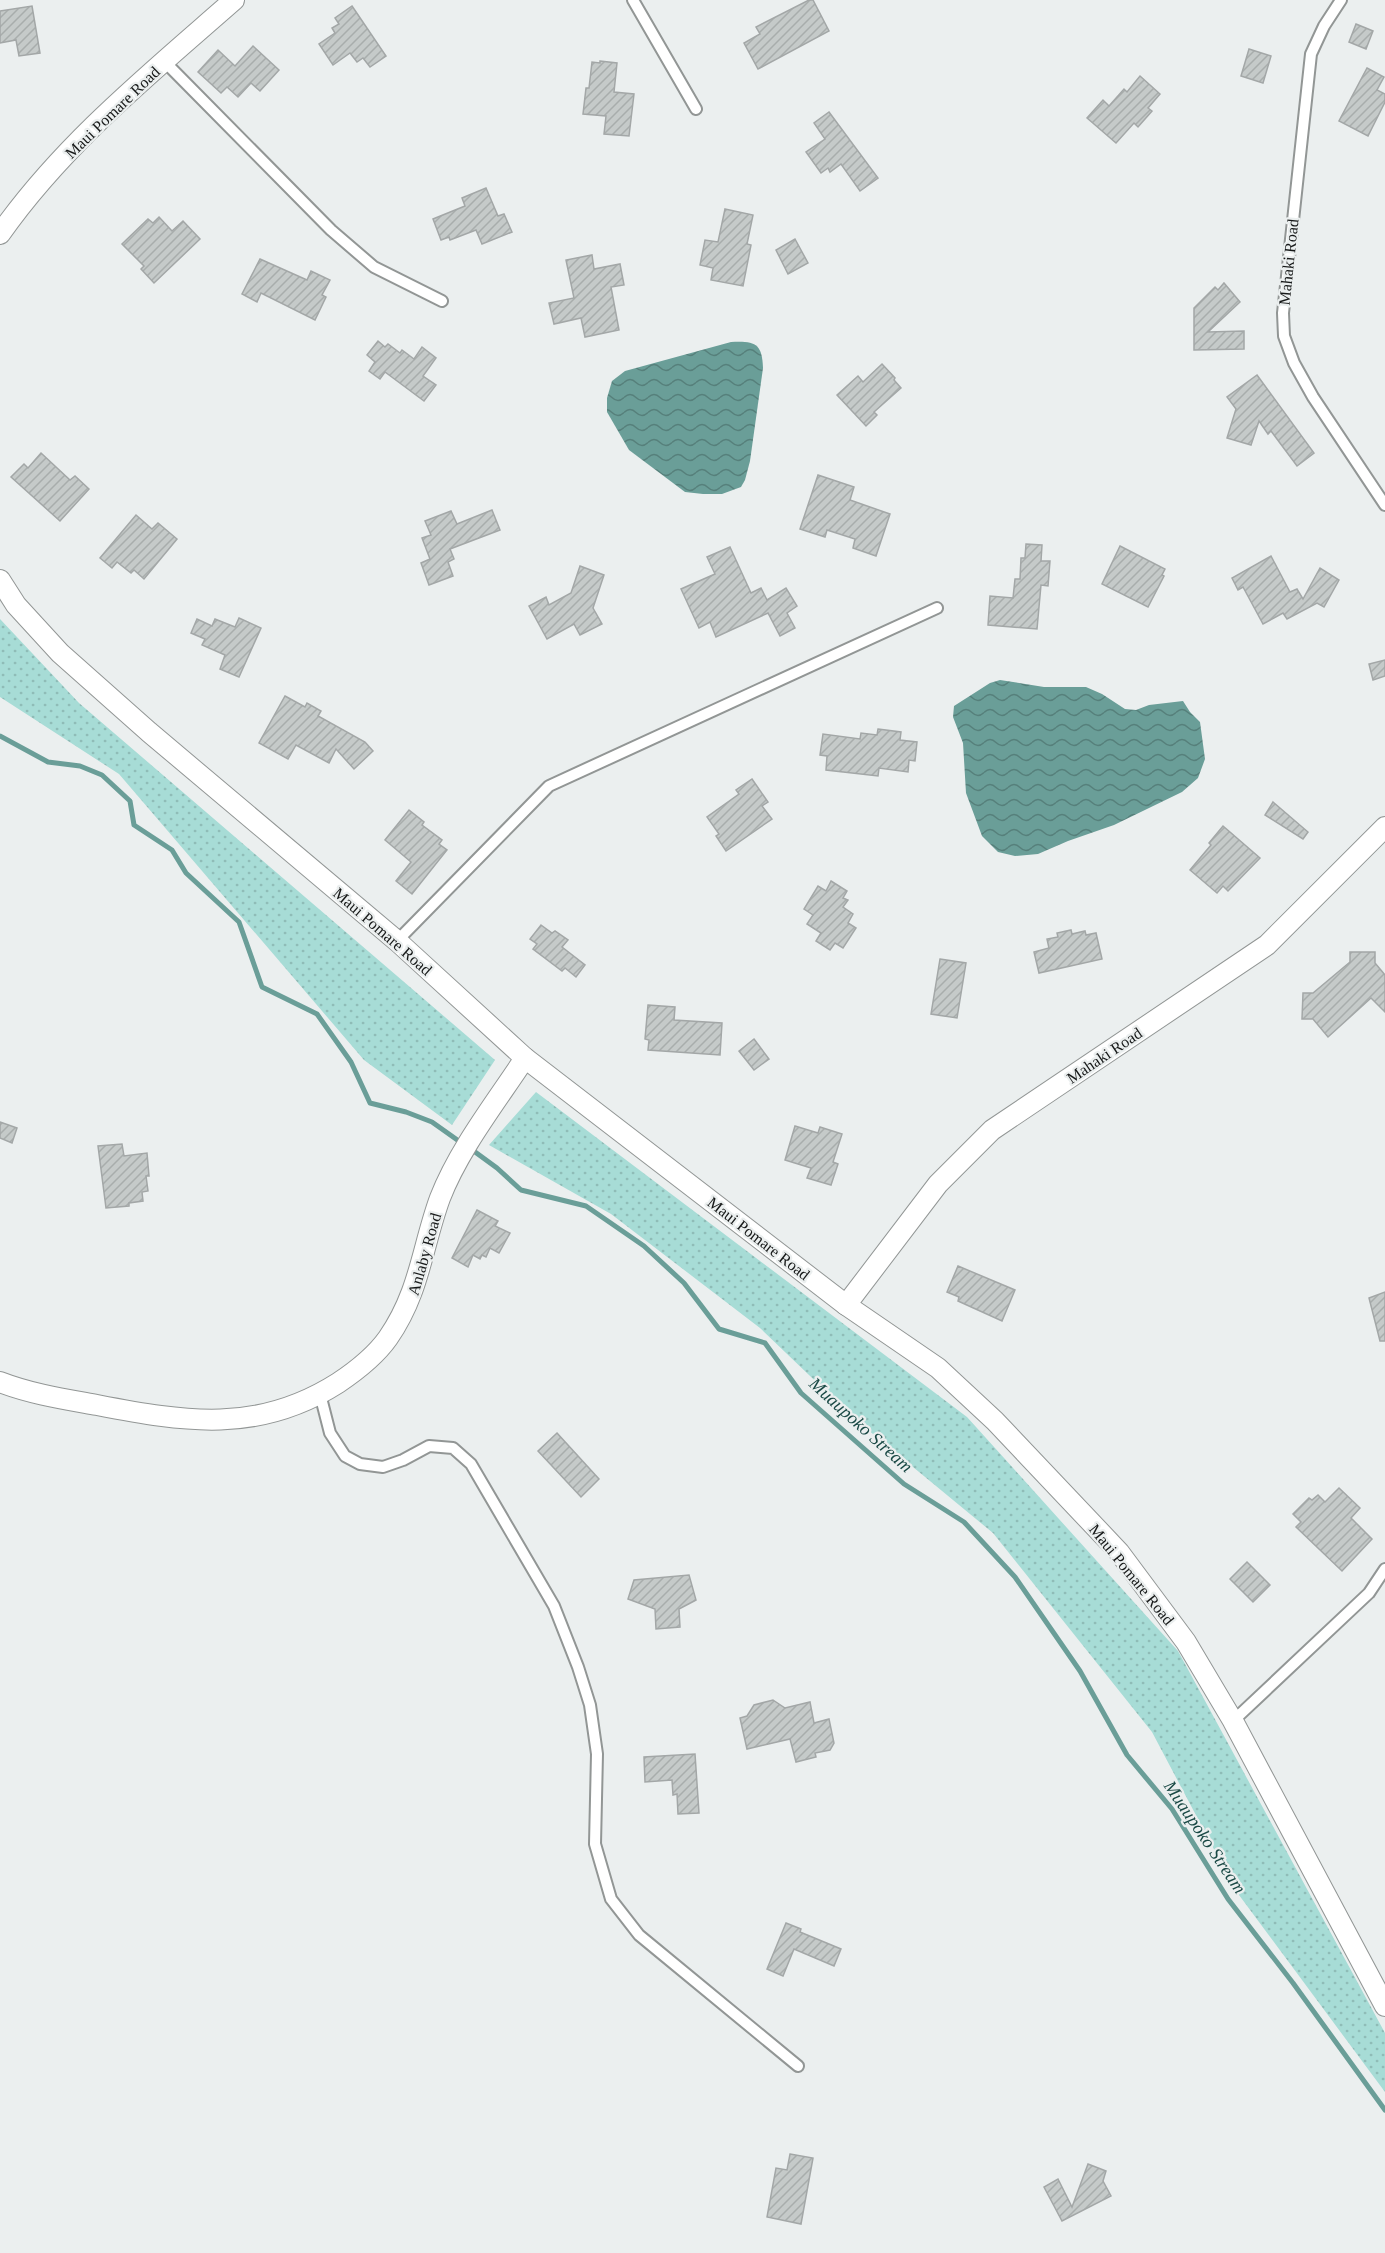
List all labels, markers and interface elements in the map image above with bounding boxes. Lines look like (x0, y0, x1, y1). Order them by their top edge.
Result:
street label: Maui Pomare Road (62, 63, 163, 162)
street label: Mahaki Road (1276, 218, 1301, 306)
street label: Maui Pomare Road (330, 884, 435, 979)
street label: Mahaki Road (1064, 1024, 1145, 1087)
street label: Maui Pomare Road (704, 1193, 813, 1283)
street label: Anlaby Road (405, 1211, 445, 1298)
water label: Muaupoko Stream (805, 1373, 917, 1477)
street label: Maui Pomare Road (1086, 1521, 1177, 1628)
water label: Muaupoko Stream (1159, 1776, 1250, 1897)

